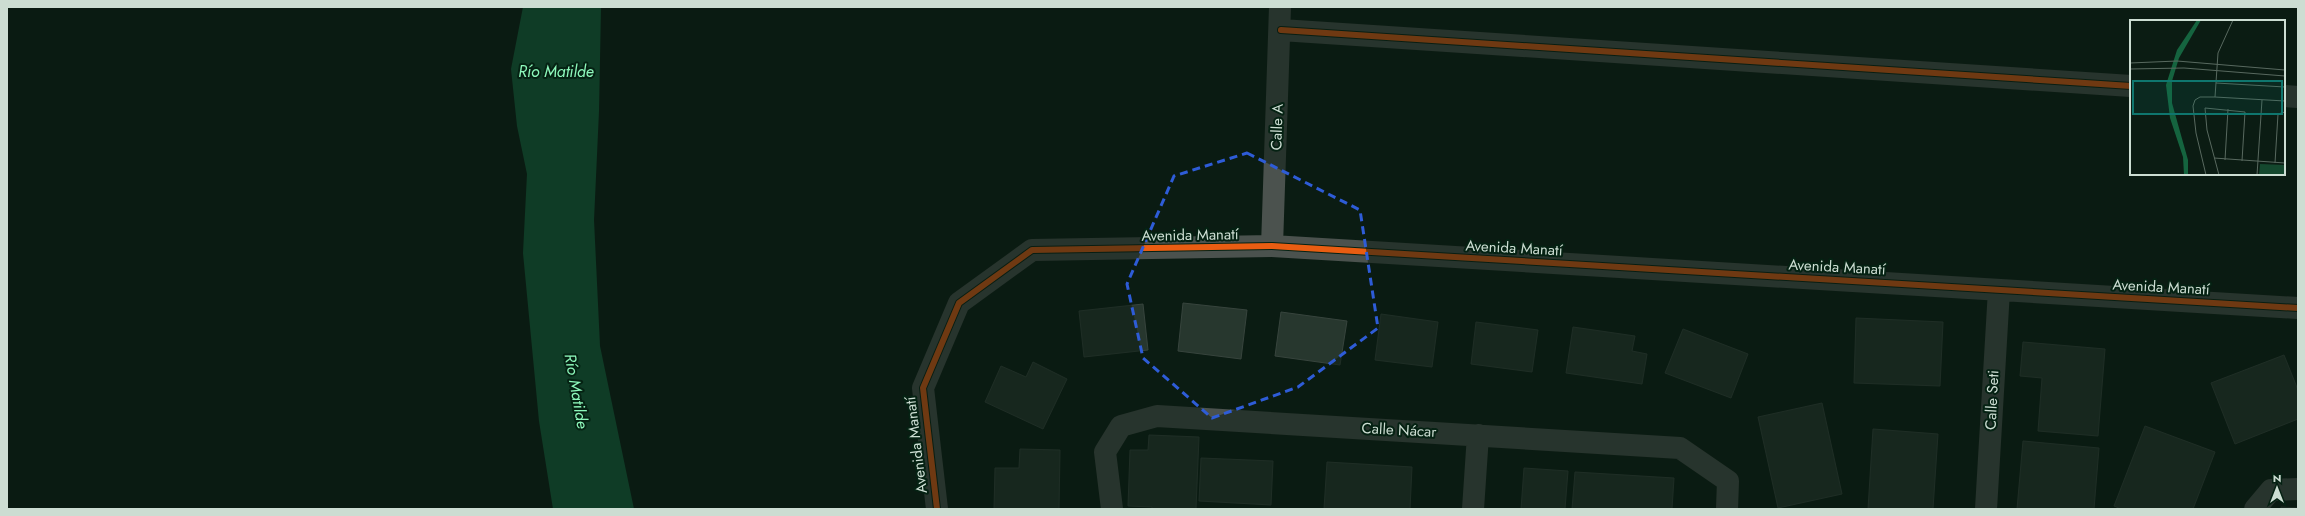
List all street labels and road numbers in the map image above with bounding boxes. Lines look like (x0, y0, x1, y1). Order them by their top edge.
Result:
street label: Calle A (1265, 103, 1289, 151)
street label: Avenida Manatí (1141, 223, 1240, 247)
street label: Avenida Manatí (1465, 234, 1564, 262)
street label: Avenida Manatí (1788, 253, 1887, 281)
street label: Avenida Manatí (2112, 273, 2211, 301)
street label: Calle Seti (1979, 369, 2005, 431)
street label: Avenida Manatí (899, 394, 933, 495)
street label: Calle Nácar (1361, 417, 1438, 443)

